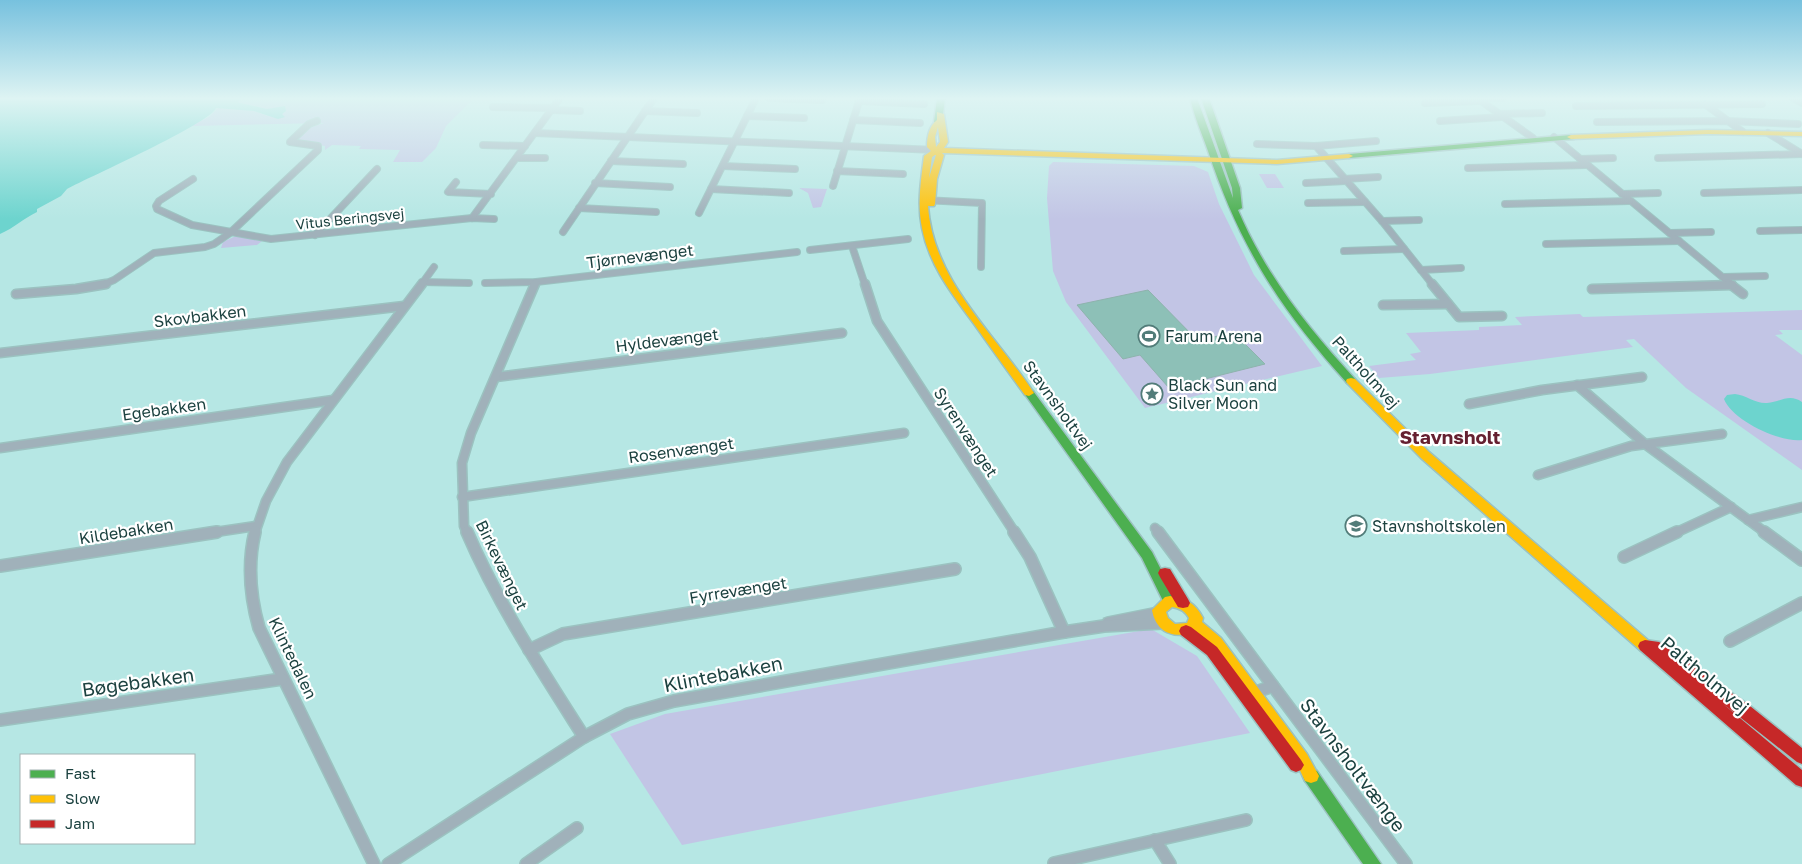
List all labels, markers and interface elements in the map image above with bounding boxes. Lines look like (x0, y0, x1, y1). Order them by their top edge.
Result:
street label: Vitus Beringsvej (295, 204, 405, 233)
street label: Tjørnevænget (585, 240, 695, 272)
street label: Skovbakken (153, 300, 247, 332)
street label: Hyldevænget (614, 324, 720, 356)
sports icon: Farum Arena (1137, 324, 1161, 348)
place label: Farum Arena (1165, 326, 1262, 346)
street label: Paltholmvej (1328, 331, 1404, 413)
street label: Stavnsholtvej (1019, 356, 1097, 454)
place label: Black Sun and Silver Moon (1168, 375, 1277, 413)
place icon: Black Sun and Silver Moon (1140, 382, 1164, 406)
street label: Syrenvænget (930, 383, 1002, 481)
street label: Egebakken (121, 393, 207, 425)
district label: Stavnsholt (1400, 425, 1501, 448)
street label: Rosenvænget (627, 433, 735, 467)
street label: Kildebakken (77, 514, 175, 548)
school or university icon: Stavnsholtskolen (1344, 514, 1368, 538)
place label: Stavnsholtskolen (1372, 516, 1506, 536)
street label: Birkevænget (472, 517, 532, 613)
street label: Fyrrevænget (688, 572, 788, 608)
street label: Klintedalen (265, 614, 321, 702)
street label: Paltholmvej (1656, 631, 1754, 718)
street label: Klintebakken (662, 651, 784, 696)
street label: Bøgebakken (80, 662, 196, 701)
street label: Stavnsholtvænge (1296, 693, 1411, 836)
legend (20, 754, 195, 844)
text: Fast (65, 764, 96, 782)
text: Slow (65, 789, 100, 807)
text: Jam (65, 814, 95, 832)

